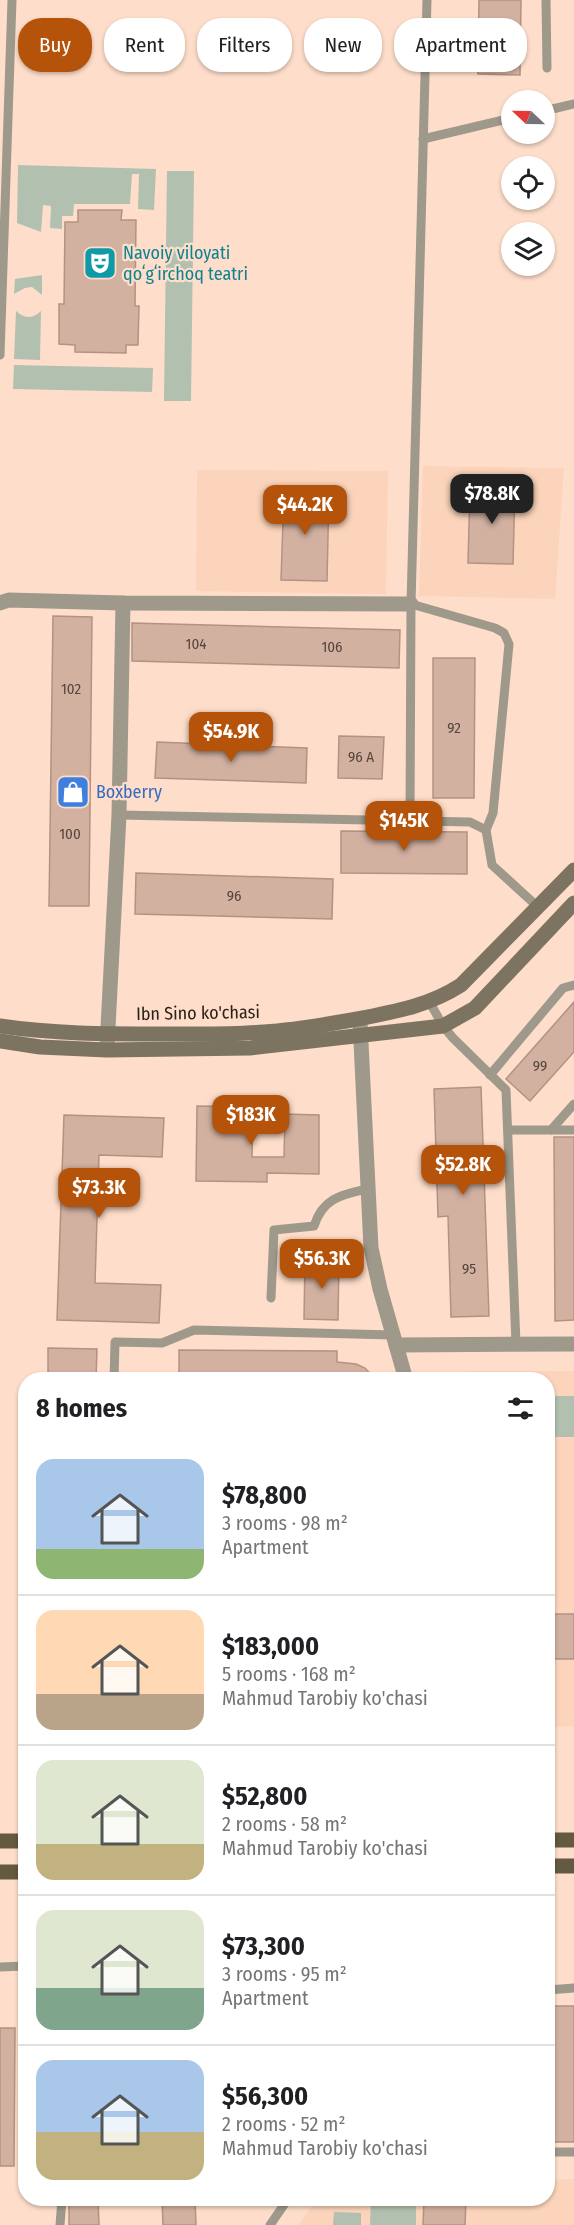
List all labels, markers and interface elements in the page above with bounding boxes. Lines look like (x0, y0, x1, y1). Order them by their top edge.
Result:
chip: Buy (18, 18, 92, 72)
chip: Rent (104, 18, 185, 72)
chip: Filters (197, 18, 292, 72)
chip: New (304, 18, 382, 72)
chip: Apartment (394, 18, 527, 72)
north arrow (501, 90, 555, 144)
map controls (501, 90, 555, 276)
button: locate (501, 156, 555, 210)
button: layers (501, 222, 555, 276)
place label: Navoiy viloyati qoʻgʻirchoq teatri (123, 242, 248, 285)
theatre icon: Navoiy viloyati qoʻgʻirchoq teatri (82, 245, 118, 281)
pin: $78.8K (443, 474, 541, 525)
text: $78.8K (464, 481, 520, 505)
pin: $44.2K (256, 485, 354, 536)
text: $44.2K (277, 492, 333, 516)
house number: 104 (186, 635, 206, 653)
house number: 106 (321, 638, 343, 656)
house number: 102 (61, 680, 81, 698)
pin: $54.9K (182, 712, 280, 763)
text: $54.9K (203, 719, 259, 743)
house number: 92 (447, 719, 461, 737)
house number: 96 А (348, 748, 374, 766)
shop icon: Boxberry (55, 774, 91, 810)
place label: Boxberry (96, 781, 162, 803)
pin: $145K (362, 801, 446, 852)
text: $145K (379, 808, 429, 832)
house number: 100 (59, 825, 81, 843)
house number: 96 (227, 887, 241, 905)
street label: Ibn Sino ko'chasi (136, 1001, 260, 1025)
house number: 99 (533, 1057, 547, 1075)
pin: $183K (209, 1095, 293, 1146)
text: $183K (226, 1102, 276, 1126)
pin: $52.8K (414, 1145, 512, 1196)
text: $52.8K (435, 1152, 491, 1176)
pin: $73.3K (50, 1168, 148, 1219)
text: $73.3K (72, 1175, 126, 1199)
pin: $56.3K (273, 1239, 371, 1290)
text: $56.3K (294, 1246, 350, 1270)
house number: 95 (462, 1260, 476, 1278)
icon: filters (504, 1392, 537, 1425)
text: 8 homes (36, 1393, 127, 1424)
text: $78,800 (222, 1480, 307, 1511)
icon: home (84, 1483, 156, 1555)
text: 3 rooms · 98 m² (222, 1511, 348, 1535)
text: Apartment (222, 1535, 309, 1559)
text: $183,000 (222, 1631, 319, 1662)
icon: home (84, 1634, 156, 1706)
text: 5 rooms · 168 m² (222, 1662, 356, 1686)
text: Mahmud Tarobiy ko'chasi (222, 1686, 428, 1710)
text: $52,800 (222, 1781, 307, 1812)
icon: home (84, 1784, 156, 1856)
text: 2 rooms · 58 m² (222, 1812, 347, 1836)
text: Mahmud Tarobiy ko'chasi (222, 1836, 428, 1860)
text: $73,300 (222, 1931, 305, 1962)
icon: home (84, 1934, 156, 2006)
text: 3 rooms · 95 m² (222, 1962, 347, 1986)
text: Apartment (222, 1986, 309, 2010)
text: $56,300 (222, 2081, 308, 2112)
icon: home (84, 2084, 156, 2156)
text: 2 rooms · 52 m² (222, 2112, 346, 2136)
text: Mahmud Tarobiy ko'chasi (222, 2136, 428, 2160)

